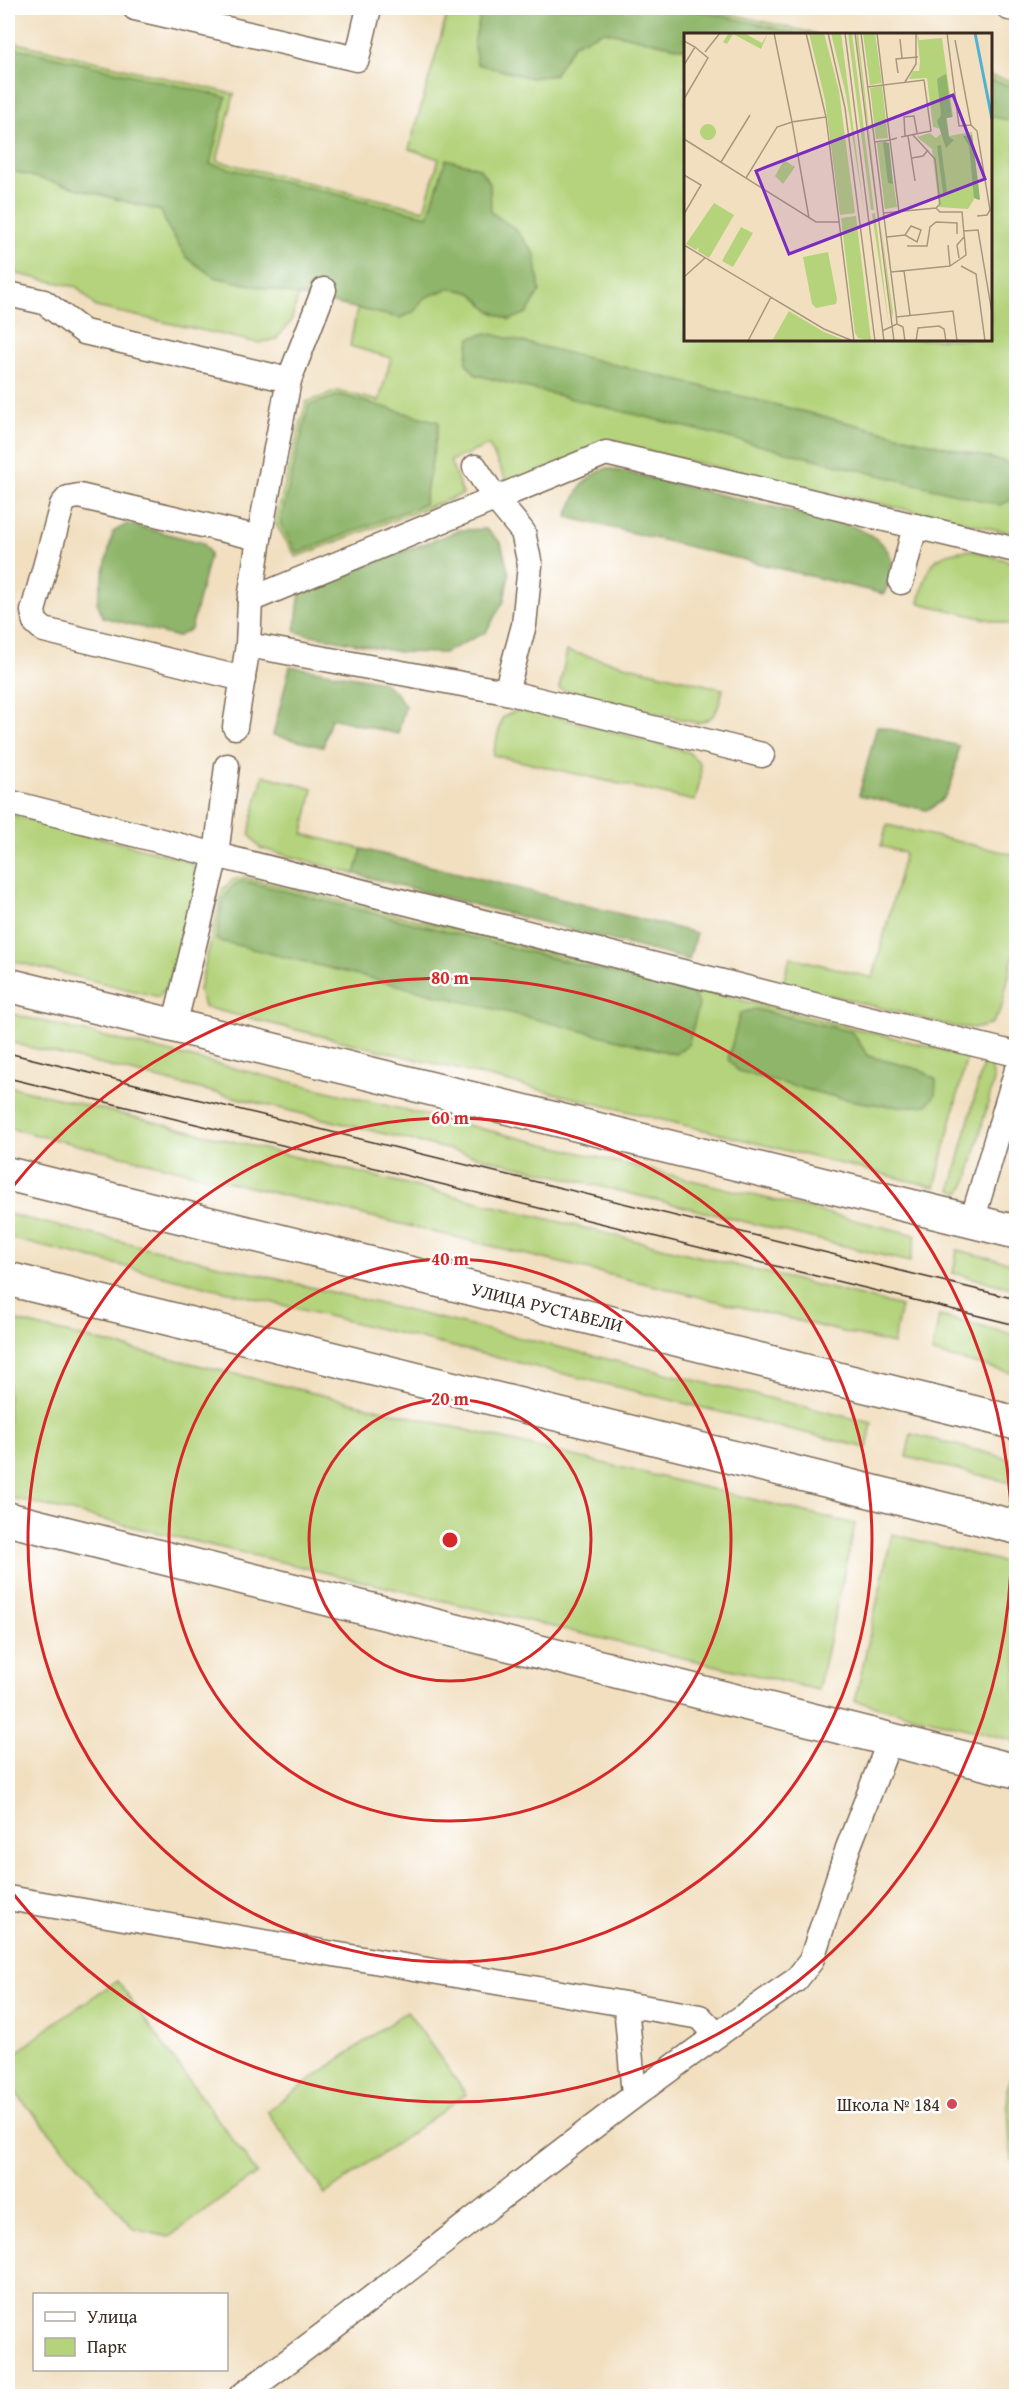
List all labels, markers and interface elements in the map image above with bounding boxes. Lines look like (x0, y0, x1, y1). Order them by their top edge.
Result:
inset map (684, 33, 991, 340)
text: 80 m (431, 964, 470, 991)
text: 60 m (431, 1104, 470, 1131)
text: 40 m (431, 1245, 470, 1272)
street label: УЛИЦА РУСТАВЕЛИ (468, 1275, 626, 1339)
text: 20 m (431, 1385, 470, 1412)
centre of rings (440, 1530, 460, 1550)
place label: Школа № 184 (837, 2091, 940, 2118)
marker: Школа № 184 (945, 2097, 959, 2111)
legend (33, 2293, 228, 2371)
text: Улица (87, 2303, 138, 2330)
text: Парк (87, 2333, 127, 2360)

